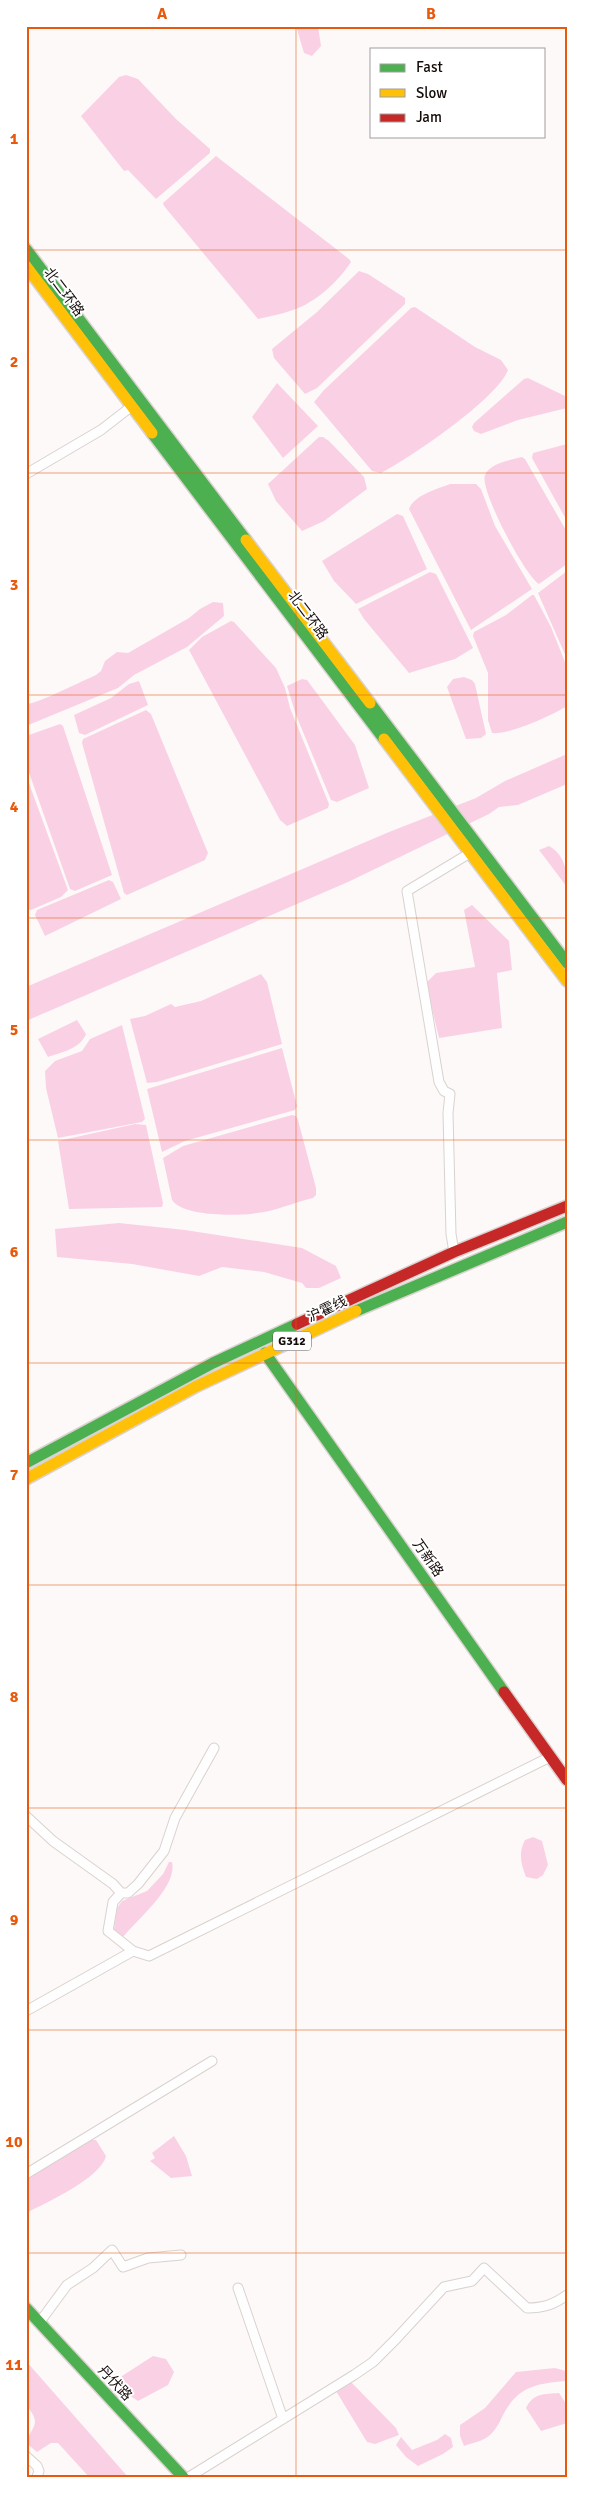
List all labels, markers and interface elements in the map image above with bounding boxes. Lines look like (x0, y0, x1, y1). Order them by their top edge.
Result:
text: A (157, 4, 168, 24)
text: B (426, 4, 436, 24)
legend (370, 48, 546, 138)
text: Fast (416, 58, 443, 76)
text: Slow (416, 84, 447, 102)
text: Jam (416, 108, 442, 126)
text: 1 (10, 129, 19, 149)
street label: 北二环路 (40, 265, 88, 319)
text: 2 (10, 352, 18, 372)
text: 3 (10, 575, 18, 595)
street label: 北二环路 (284, 588, 332, 642)
text: 4 (10, 797, 19, 817)
text: 5 (10, 1020, 18, 1040)
text: 6 (10, 1242, 19, 1262)
street label: 沪霍线 (304, 1292, 350, 1326)
road number: G312 (273, 1332, 311, 1350)
text: 7 (10, 1465, 19, 1485)
street label: 万新路 (409, 1536, 447, 1580)
text: 8 (10, 1687, 19, 1707)
text: 9 (10, 1910, 19, 1930)
text: 10 (5, 2132, 23, 2152)
text: 11 (5, 2355, 23, 2375)
street label: 丹伏路 (94, 2362, 136, 2404)

